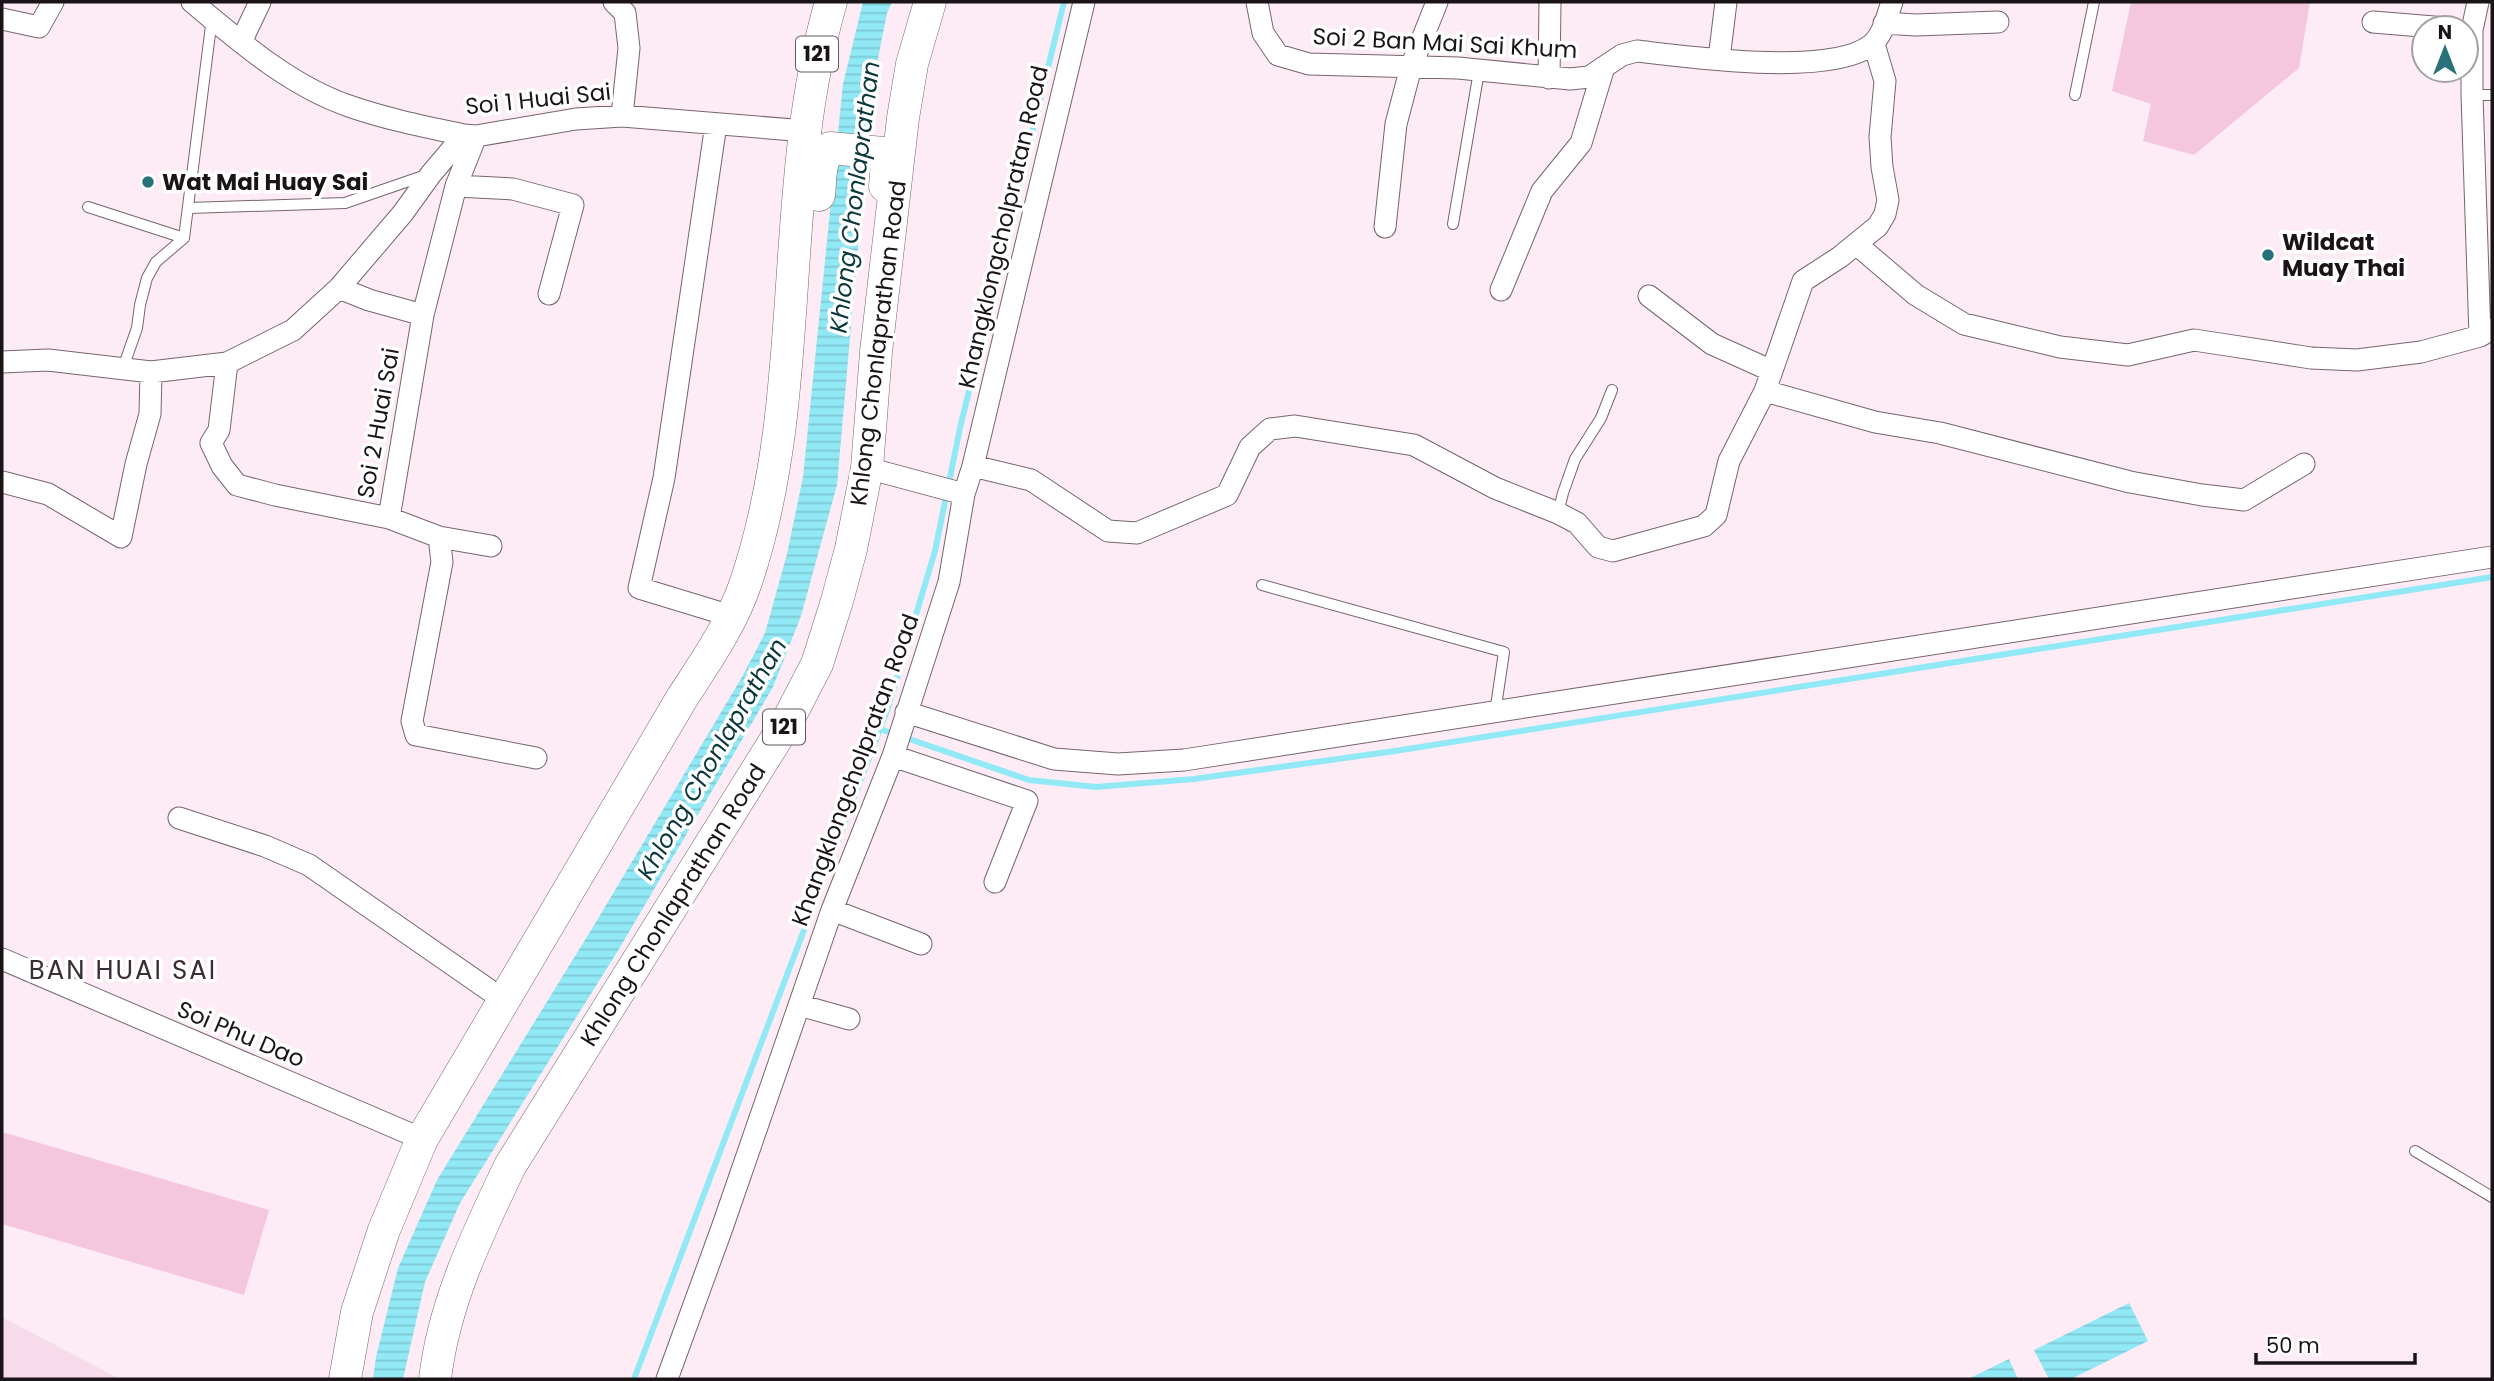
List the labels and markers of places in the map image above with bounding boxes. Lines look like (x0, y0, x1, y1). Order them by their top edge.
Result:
place label: Wat Mai Huay Sai (162, 166, 368, 198)
marker: Wat Mai Huay Sai (140, 174, 156, 190)
place label: Wildcat Muay Thai (2282, 226, 2405, 284)
marker: Wildcat Muay Thai (2260, 247, 2276, 263)

